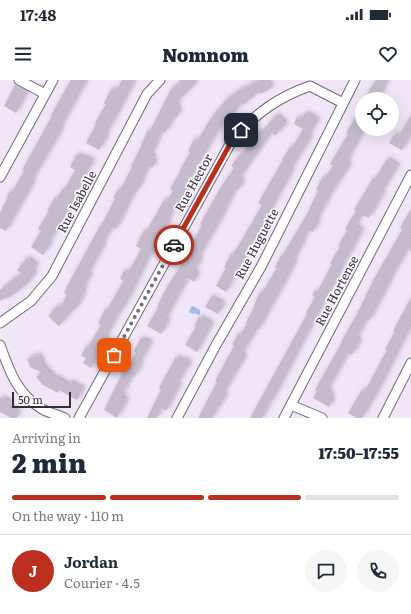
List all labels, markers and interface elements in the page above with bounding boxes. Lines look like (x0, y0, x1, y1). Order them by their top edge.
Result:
text: 17:48 (20, 3, 56, 26)
text: Nomnom (162, 41, 249, 68)
icon: menu (12, 43, 34, 65)
icon: heart (377, 43, 399, 65)
map controls (355, 92, 399, 136)
button: locate (355, 92, 399, 136)
pin (224, 113, 258, 147)
icon: home (230, 119, 252, 141)
street label: Rue Hector (170, 150, 217, 215)
street label: Rue Isabelle (52, 167, 100, 236)
street label: Rue Huguette (230, 205, 282, 282)
courier (154, 225, 194, 265)
icon: car (163, 234, 185, 256)
street label: Rue Hortense (310, 252, 362, 329)
pin (97, 338, 131, 372)
icon: bag (103, 344, 125, 366)
scale bar (12, 390, 71, 409)
text: 50 m (18, 391, 43, 407)
text: Arriving in (12, 428, 81, 447)
text: 17:50–17:55 (318, 441, 399, 464)
text: 2 min (12, 442, 87, 481)
text: On the way · 110 m (12, 506, 124, 525)
text: Jordan (64, 550, 118, 573)
button: chat (305, 550, 347, 592)
button: phone (357, 550, 399, 592)
text: J (29, 559, 37, 582)
text: Courier · 4.5 (64, 573, 140, 592)

